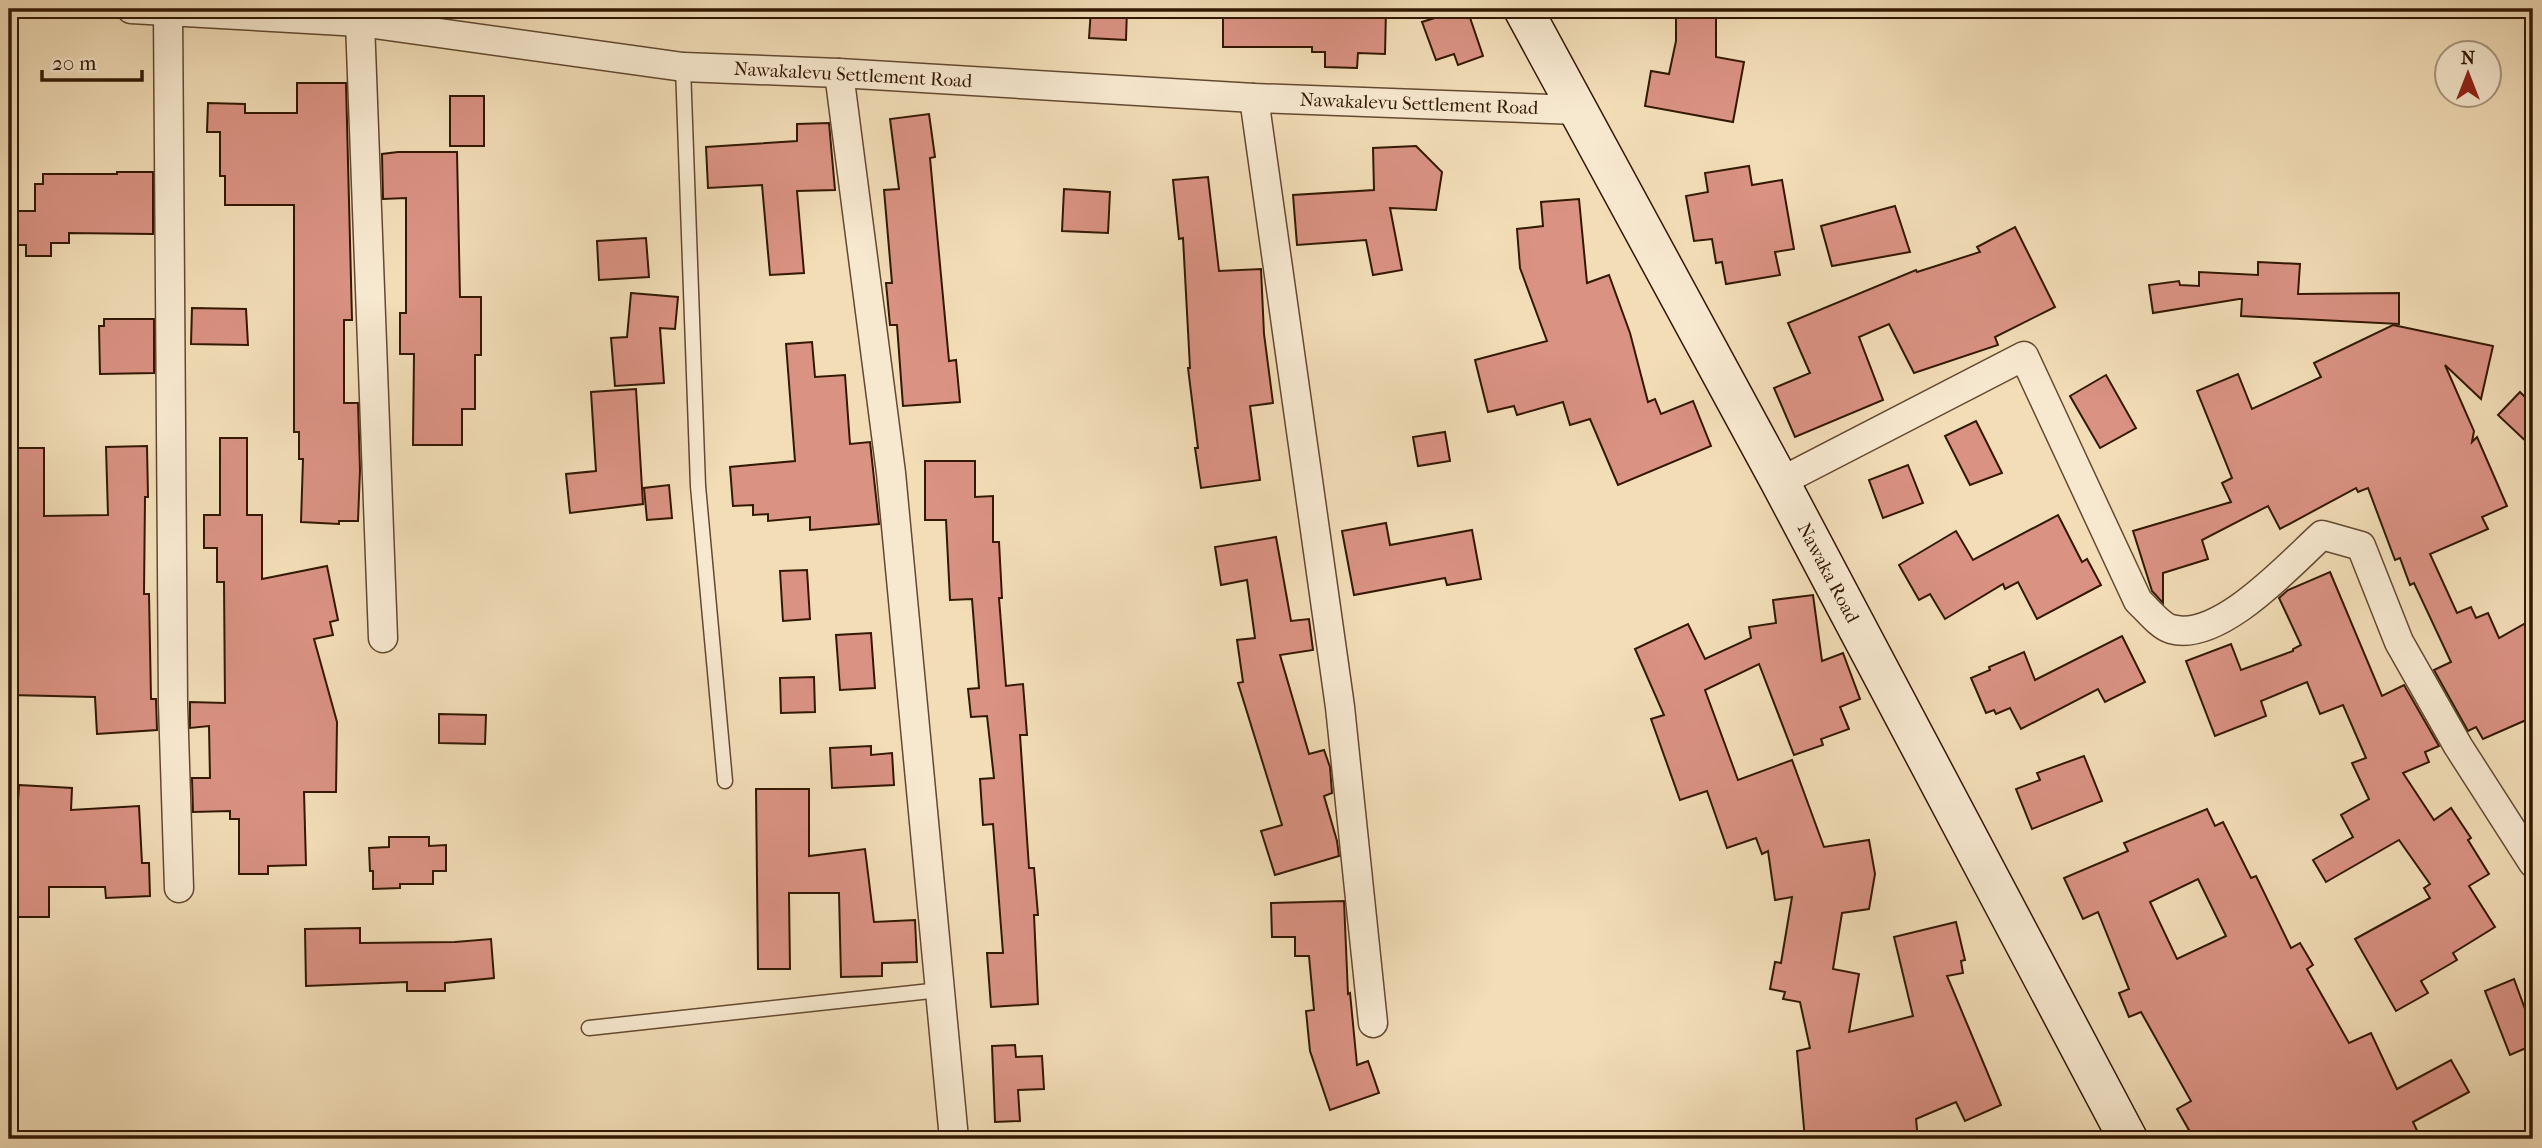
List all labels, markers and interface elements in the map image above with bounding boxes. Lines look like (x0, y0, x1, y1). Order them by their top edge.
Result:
scale bar (42, 38, 142, 82)
north arrow (2434, 38, 2504, 108)
text: N (2461, 47, 2476, 69)
text: 20 m (52, 51, 97, 75)
street label: Nawakalevu Settlement Road (733, 58, 973, 92)
street label: Nawakalevu Settlement Road (1299, 89, 1539, 119)
street label: Nawaka Road (1792, 519, 1864, 627)

